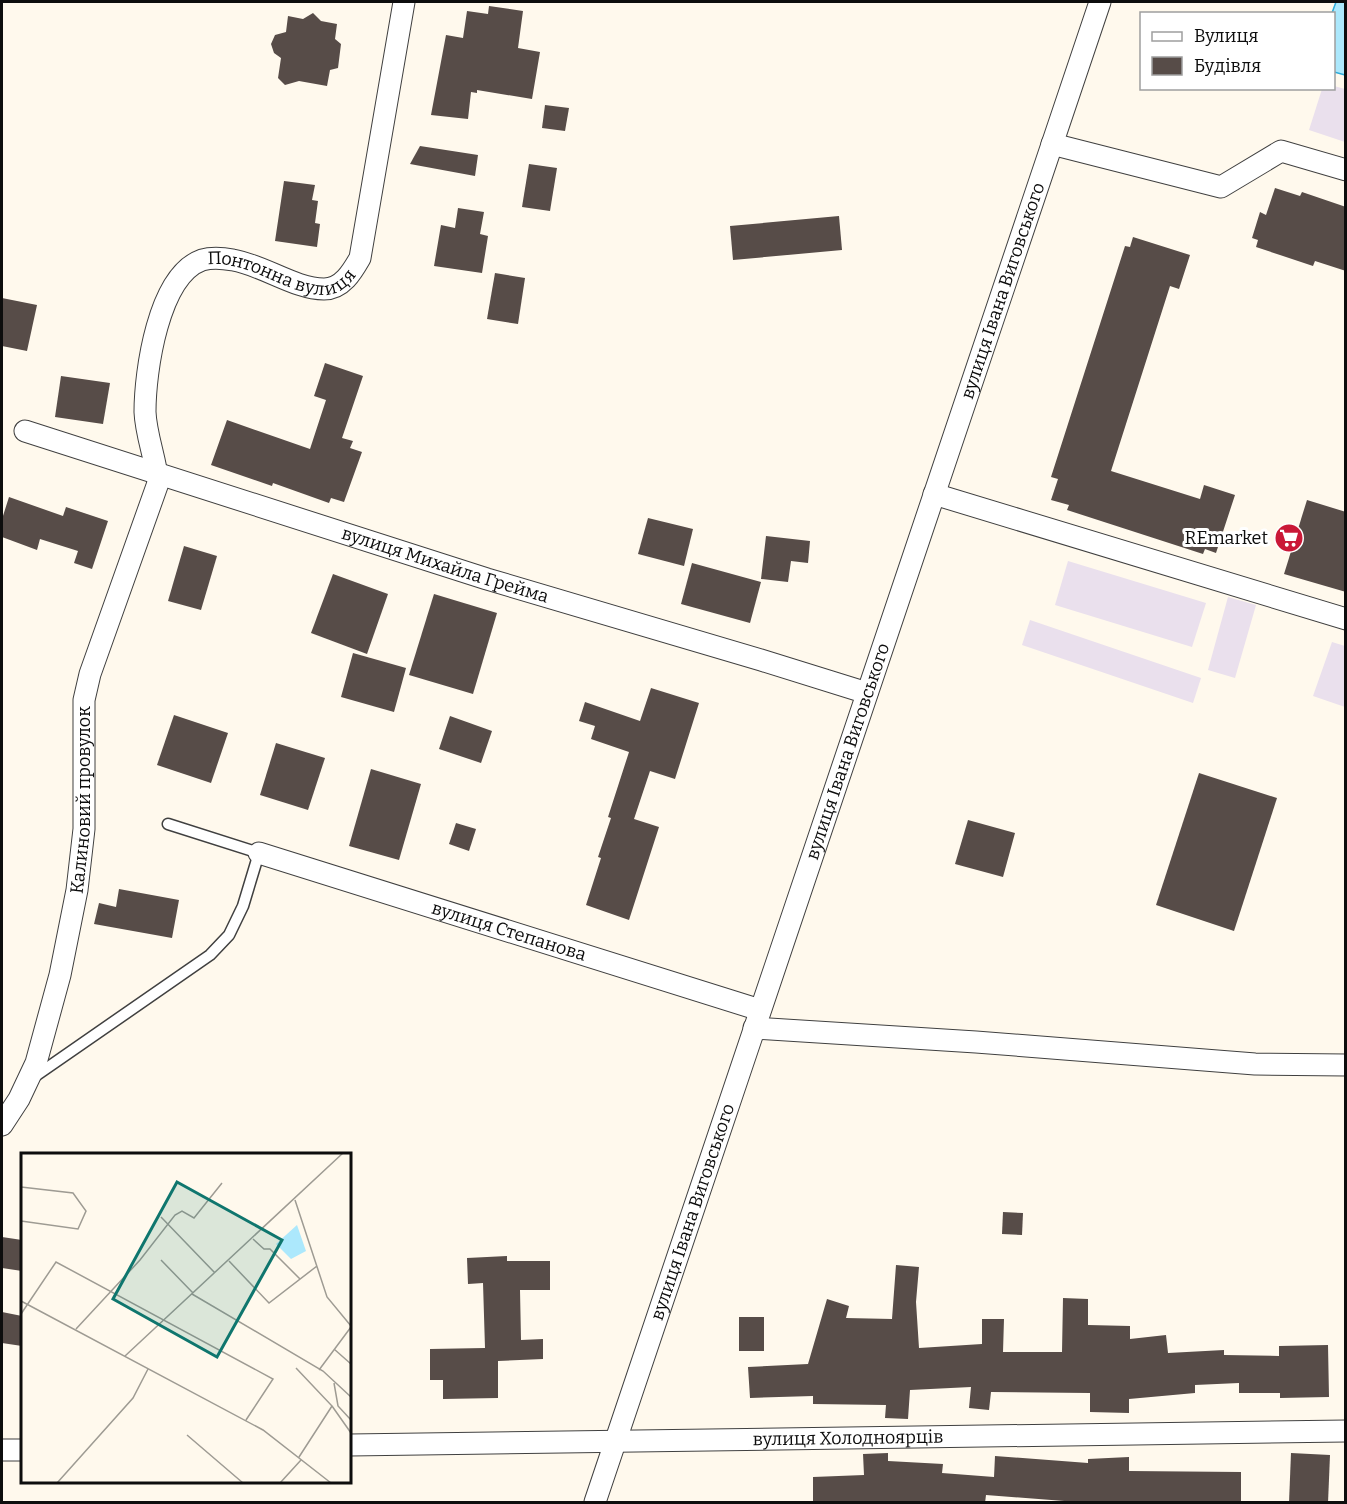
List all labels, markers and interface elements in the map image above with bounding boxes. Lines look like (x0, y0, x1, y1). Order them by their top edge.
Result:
legend (1140, 12, 1335, 90)
text: Вулиця (1194, 25, 1258, 47)
text: Будівля (1194, 55, 1261, 77)
street label: вулиця Івана Виговського (956, 180, 1049, 402)
street label: Понтонна вулиця (207, 247, 360, 300)
street label: вулиця Михайла Грейма (339, 522, 551, 608)
supermarket icon: REmarket (1273, 522, 1305, 554)
place label: REmarket (1185, 527, 1268, 549)
street label: вулиця Івана Виговського (801, 640, 894, 863)
street label: Калиновий провулок (66, 706, 95, 895)
street label: вулиця Степанова (429, 897, 589, 966)
street label: вулиця Івана Виговського (646, 1101, 739, 1323)
inset map (21, 1153, 351, 1483)
street label: вулиця Холодноярців (753, 1426, 943, 1450)

